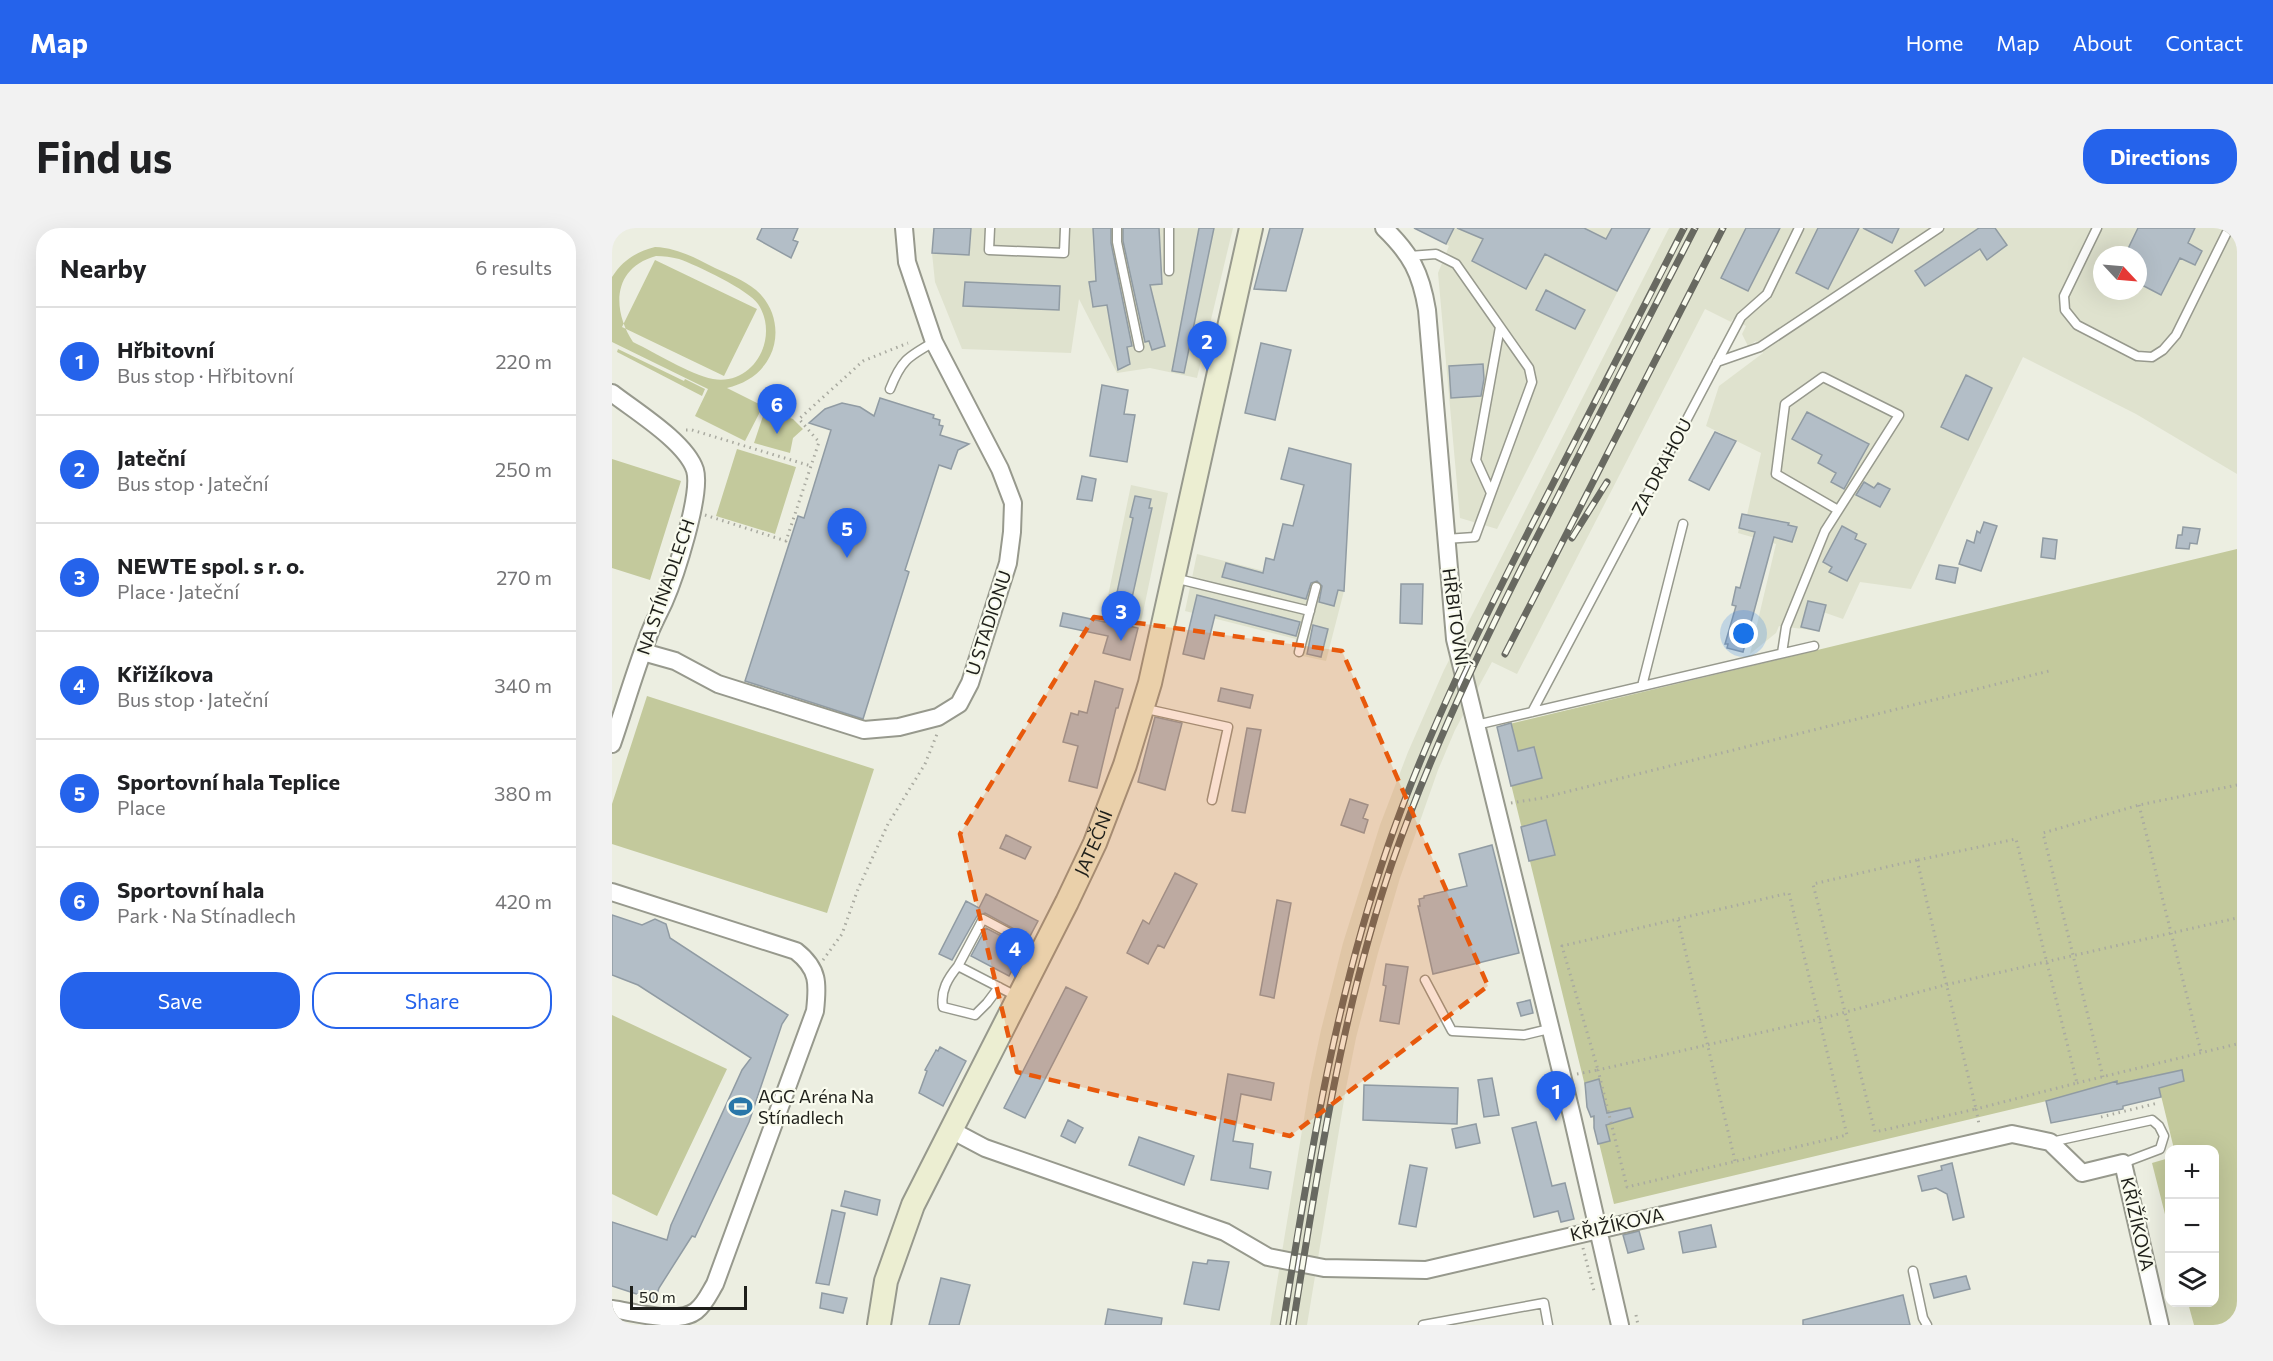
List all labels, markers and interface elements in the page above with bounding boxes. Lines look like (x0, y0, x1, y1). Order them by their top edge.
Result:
text: Map (30, 25, 88, 59)
text: Home (1906, 30, 1963, 55)
text: Map (1996, 30, 2040, 55)
text: About (2073, 30, 2132, 55)
text: Contact (2165, 30, 2243, 55)
button: Directions (2083, 129, 2237, 184)
text: Find us (36, 130, 172, 182)
north arrow (2093, 246, 2147, 300)
text: Nearby (60, 252, 147, 283)
text: 6 results (475, 255, 552, 279)
pin: 2 (1188, 322, 1226, 371)
text: Hřbitovní (117, 336, 214, 363)
text: 1 (75, 349, 84, 373)
text: 220 m (496, 349, 552, 373)
text: Bus stop · Hřbitovní (117, 363, 294, 387)
pin: 6 (758, 384, 796, 434)
street label: ZA DRAHOU (1626, 414, 1696, 519)
text: Jateční (117, 444, 186, 471)
text: 2 (74, 457, 85, 481)
text: 250 m (495, 457, 552, 481)
text: Bus stop · Jateční (117, 471, 269, 495)
pin: 5 (828, 508, 866, 558)
street label: NA STÍNADLECH (631, 516, 699, 658)
text: NEWTE spol. s r. o. (117, 552, 305, 579)
text: 3 (74, 565, 85, 589)
text: 270 m (496, 565, 552, 589)
street label: U STADIONU (961, 567, 1015, 678)
street label: HŘBITOVNÍ (1438, 567, 1474, 668)
text: Place · Jateční (117, 579, 239, 603)
pin: 3 (1102, 592, 1140, 641)
your location (1729, 619, 1758, 648)
text: Křižíkova (117, 660, 213, 687)
text: 4 (73, 673, 86, 697)
text: 340 m (494, 673, 552, 697)
text: Bus stop · Jateční (117, 687, 269, 711)
text: Sportovní hala Teplice (117, 768, 340, 795)
text: 5 (74, 781, 85, 805)
text: 380 m (494, 781, 552, 805)
text: Place (117, 795, 166, 819)
street label: JATEČNÍ (1069, 806, 1117, 879)
text: Sportovní hala (117, 876, 264, 903)
text: 6 (73, 889, 86, 913)
text: 420 m (495, 889, 552, 913)
text: Park · Na Stínadlech (117, 903, 296, 927)
pin: 4 (996, 928, 1034, 978)
button: Save (60, 972, 300, 1029)
button: Share (312, 972, 552, 1029)
pin: 1 (1536, 1072, 1576, 1121)
place label: AGC Aréna Na Stínadlech (758, 1085, 874, 1128)
sports icon: AGC Aréna Na Stínadlech (727, 1094, 753, 1120)
map controls (2165, 1145, 2219, 1307)
button: + (2165, 1145, 2219, 1199)
street label: KŘIŽÍKOVA (2117, 1175, 2159, 1273)
button: − (2165, 1199, 2219, 1253)
street label: KŘIŽÍKOVA (1568, 1203, 1666, 1245)
button: layers (2165, 1253, 2219, 1307)
scale bar (630, 1283, 747, 1310)
text: 50 m (639, 1287, 676, 1306)

